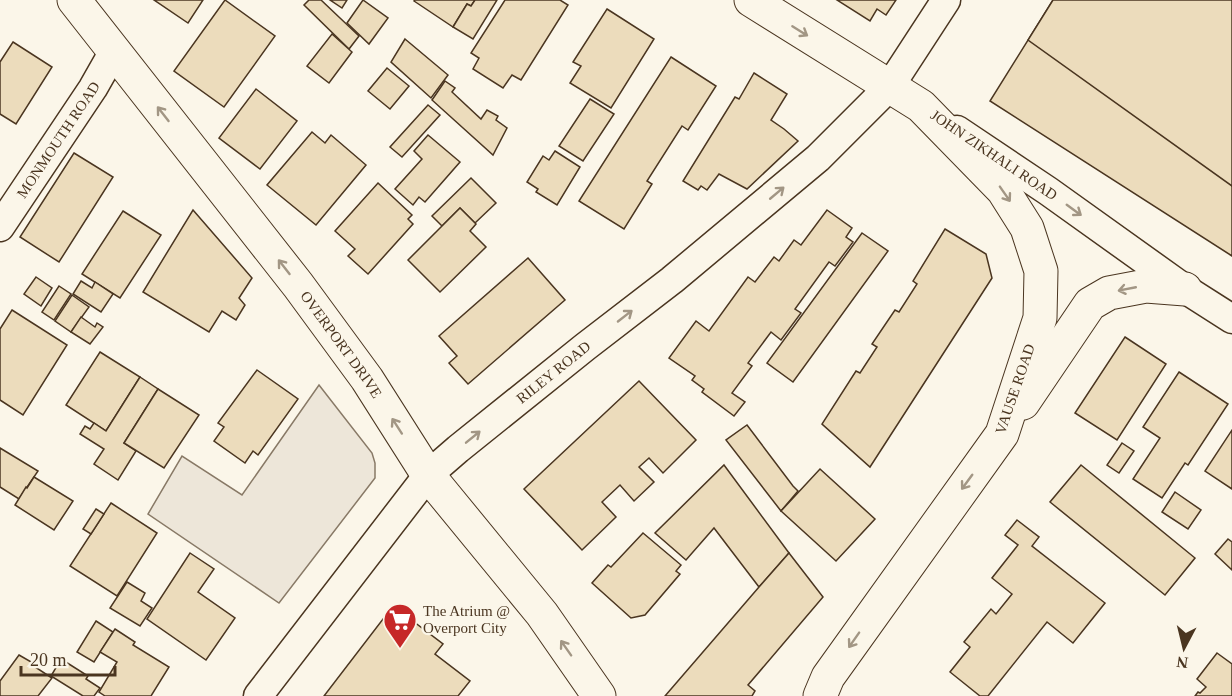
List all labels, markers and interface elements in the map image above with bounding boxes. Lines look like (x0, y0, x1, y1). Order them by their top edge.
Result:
one-way arrow (791, 25, 808, 37)
street label: MONMOUTH ROAD (14, 79, 103, 201)
one-way arrow (157, 106, 170, 122)
street label: JOHN ZIKHALI ROAD (928, 107, 1060, 203)
one-way arrow (769, 186, 784, 200)
one-way arrow (999, 186, 1011, 202)
one-way arrow (1066, 204, 1082, 216)
one-way arrow (277, 259, 290, 275)
one-way arrow (1118, 284, 1138, 295)
street label: OVERPORT DRIVE (297, 288, 385, 401)
one-way arrow (617, 310, 633, 322)
street label: RILEY ROAD (513, 338, 594, 407)
street label: VAUSE ROAD (992, 342, 1038, 436)
one-way arrow (390, 418, 402, 435)
one-way arrow (464, 431, 480, 444)
one-way arrow (961, 473, 974, 489)
supermarket icon: The Atrium @ Overport City (382, 602, 418, 649)
place label: The Atrium @ Overport City (423, 603, 510, 636)
north arrow (1154, 618, 1214, 678)
one-way arrow (848, 632, 860, 648)
scale bar (21, 639, 116, 677)
one-way arrow (560, 641, 572, 657)
text: 20 m (30, 650, 67, 670)
text: N (1175, 653, 1189, 672)

